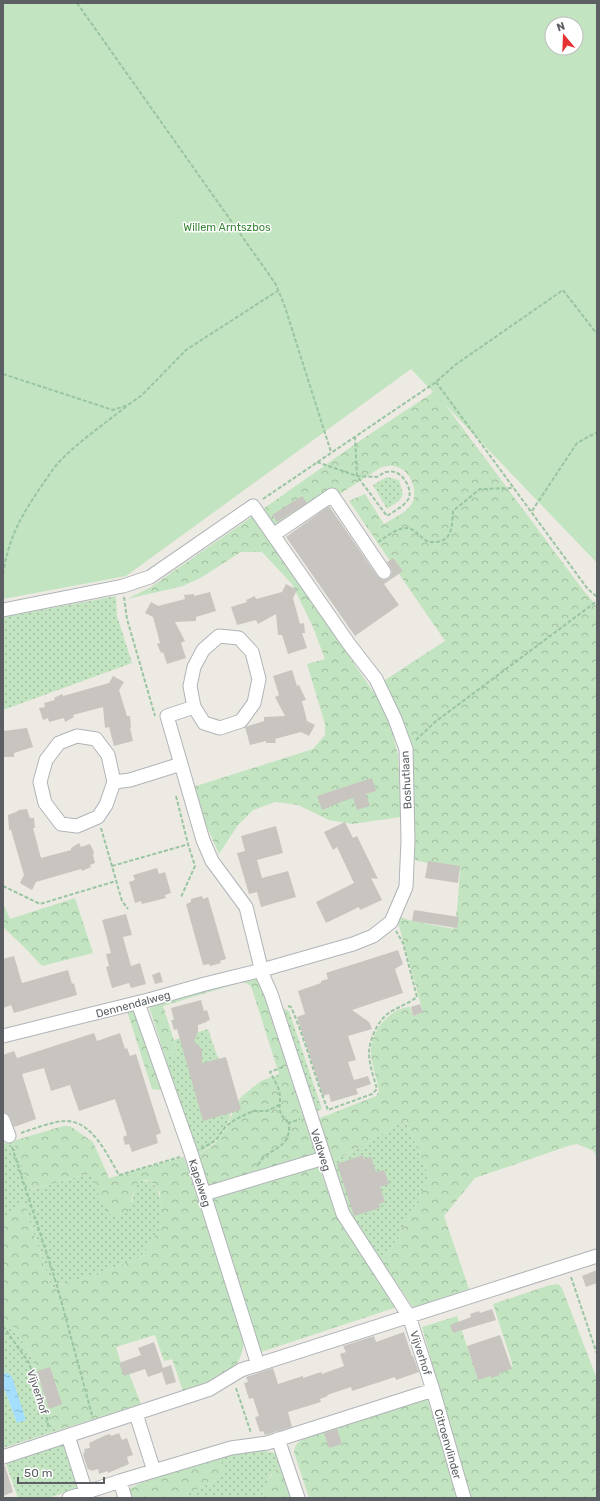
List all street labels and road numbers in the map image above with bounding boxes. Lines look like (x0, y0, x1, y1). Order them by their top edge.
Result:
street label: Boshutlaan (398, 750, 415, 809)
street label: Dennendalweg (94, 988, 172, 1021)
street label: Veldweg (308, 1127, 333, 1173)
street label: Kapelweg (186, 1158, 213, 1209)
street label: Vijverhof (407, 1329, 434, 1378)
street label: Vijverhof (24, 1368, 51, 1417)
street label: Citroenvlinder (431, 1408, 464, 1481)

